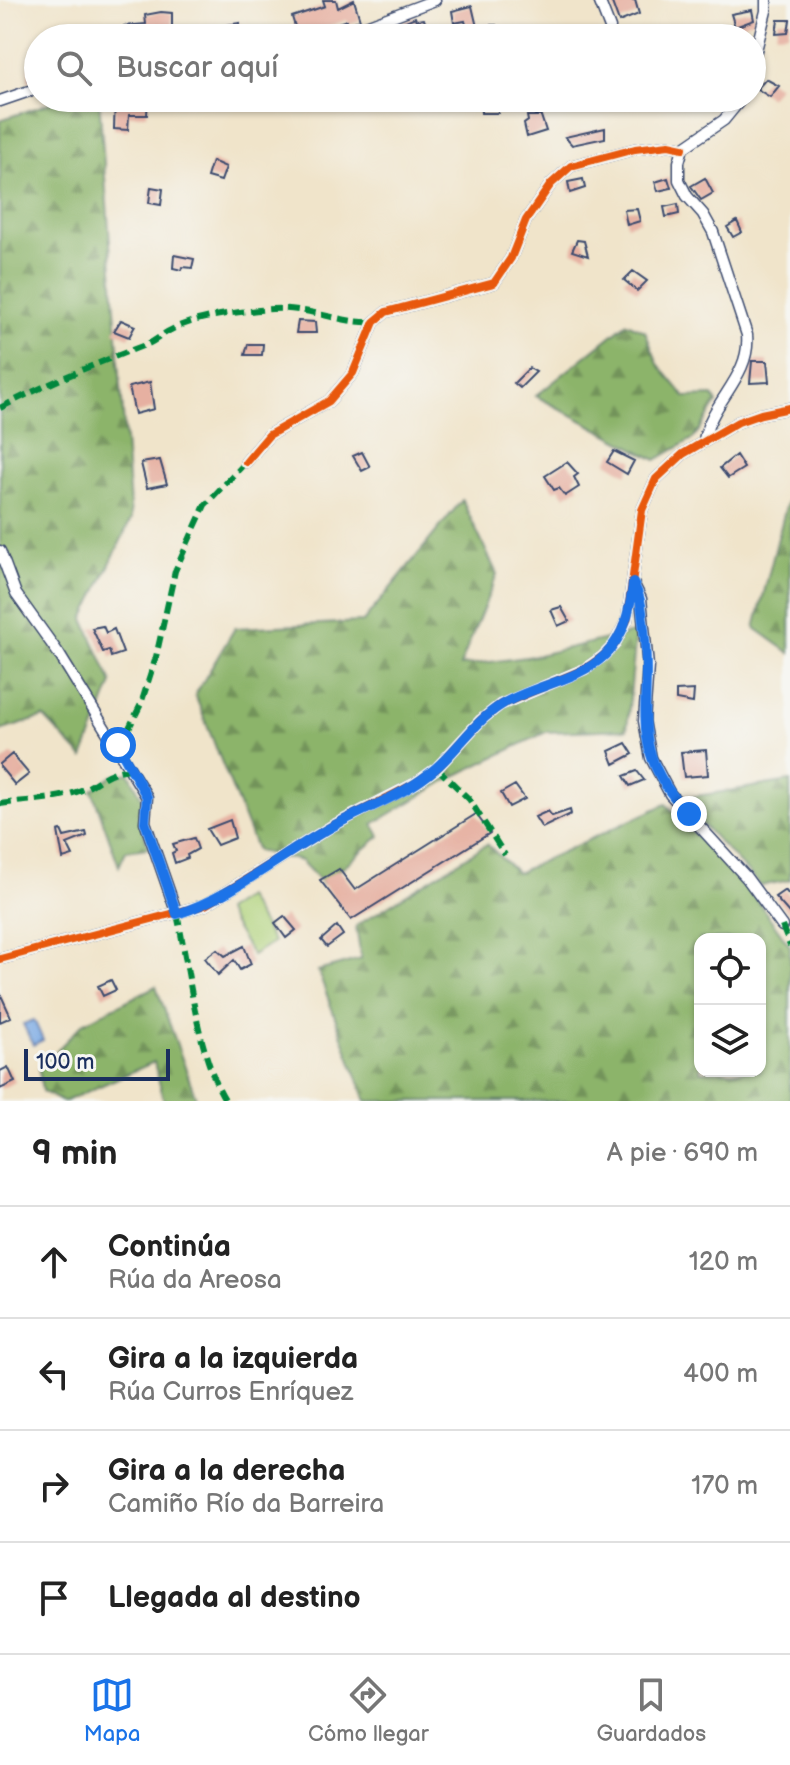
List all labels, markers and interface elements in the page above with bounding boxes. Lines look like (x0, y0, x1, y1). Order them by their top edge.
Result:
search box (24, 24, 766, 112)
icon: search (52, 46, 96, 90)
text: Buscar aquí (116, 50, 278, 86)
route start (100, 727, 136, 763)
route end (671, 796, 707, 832)
map controls (694, 933, 766, 1077)
button: locate (694, 933, 766, 1005)
button: layers (694, 1005, 766, 1077)
scale bar (24, 1045, 170, 1081)
text: 100 m (36, 1049, 95, 1076)
text: 9 min (32, 1133, 117, 1174)
text: A pie · 690 m (607, 1138, 758, 1169)
text: Continúa (108, 1229, 231, 1265)
icon: ahead (32, 1240, 76, 1284)
text: 120 m (689, 1247, 758, 1278)
text: Rúa da Areosa (108, 1265, 282, 1296)
text: Gira a la izquierda (108, 1341, 358, 1377)
icon: left (32, 1352, 76, 1396)
text: 400 m (683, 1359, 758, 1390)
text: Rúa Curros Enríquez (108, 1377, 353, 1408)
text: Gira a la derecha (108, 1453, 345, 1489)
icon: right (32, 1464, 76, 1508)
text: 170 m (691, 1471, 758, 1502)
text: Camiño Río da Barreira (108, 1489, 384, 1520)
icon: arrive (32, 1576, 76, 1620)
text: Llegada al destino (108, 1580, 361, 1616)
tab: Mapa (84, 1673, 140, 1748)
tab: Cómo llegar (308, 1673, 429, 1748)
tab: Guardados (596, 1673, 706, 1748)

